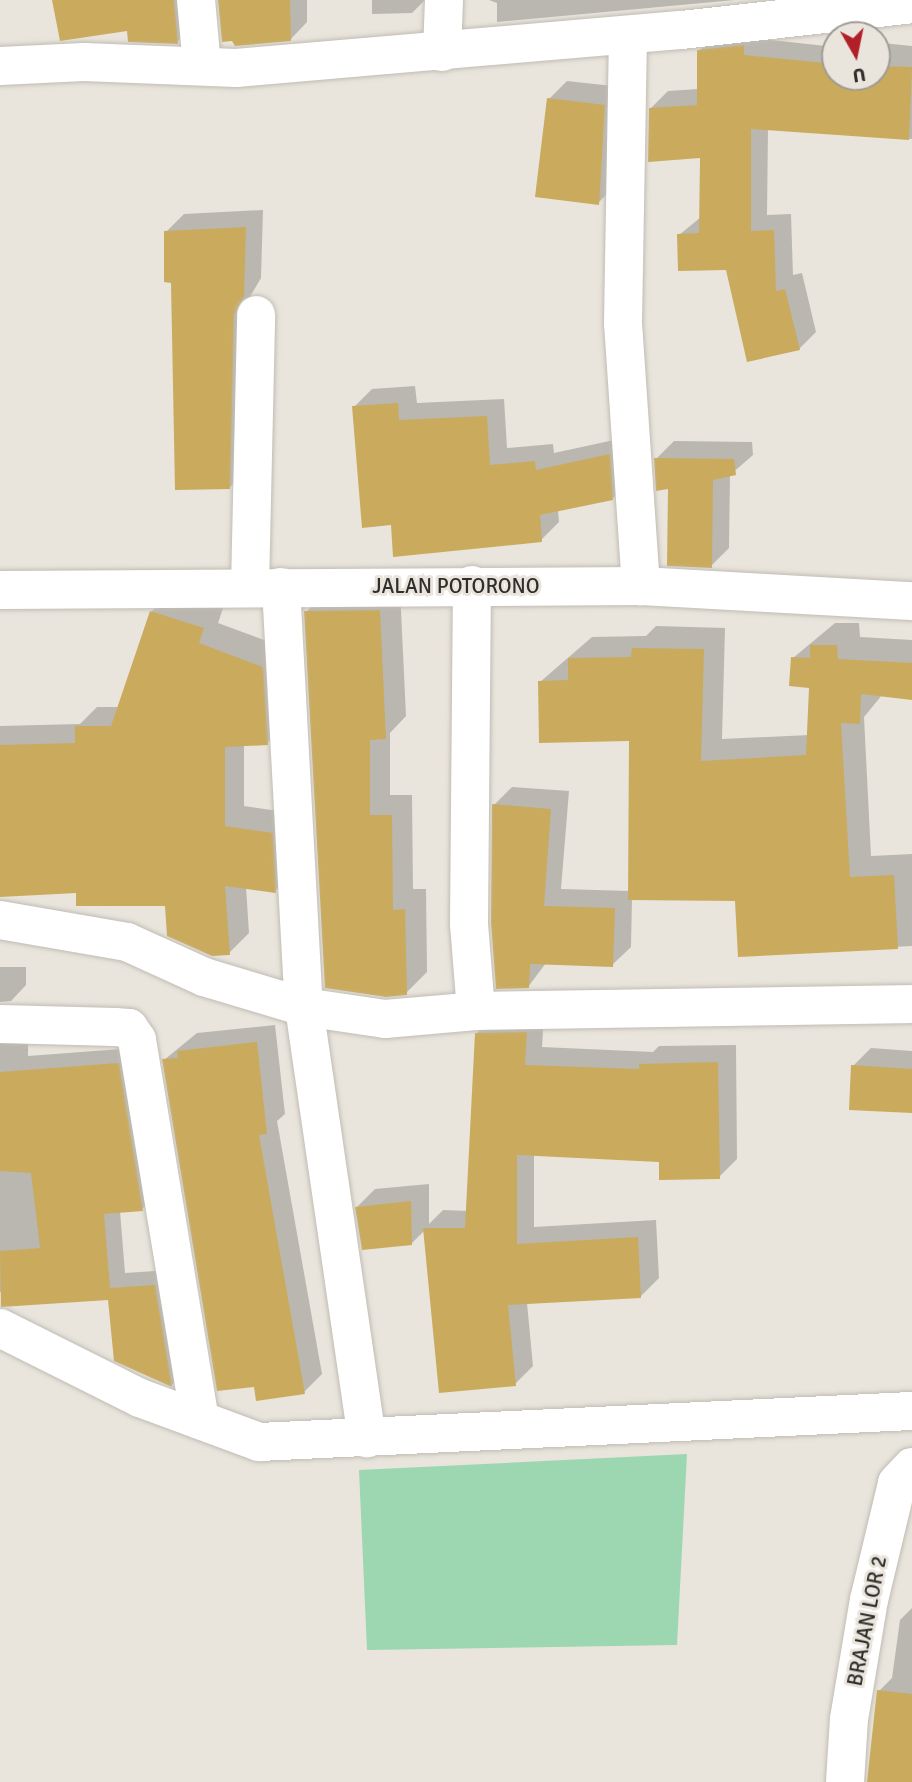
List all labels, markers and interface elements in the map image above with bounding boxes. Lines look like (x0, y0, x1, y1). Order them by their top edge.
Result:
north arrow (821, 21, 891, 91)
text: U (851, 62, 867, 88)
street label: JALAN POTORONO (372, 573, 540, 599)
street label: BRAJAN LOR 2 (842, 1554, 892, 1688)

